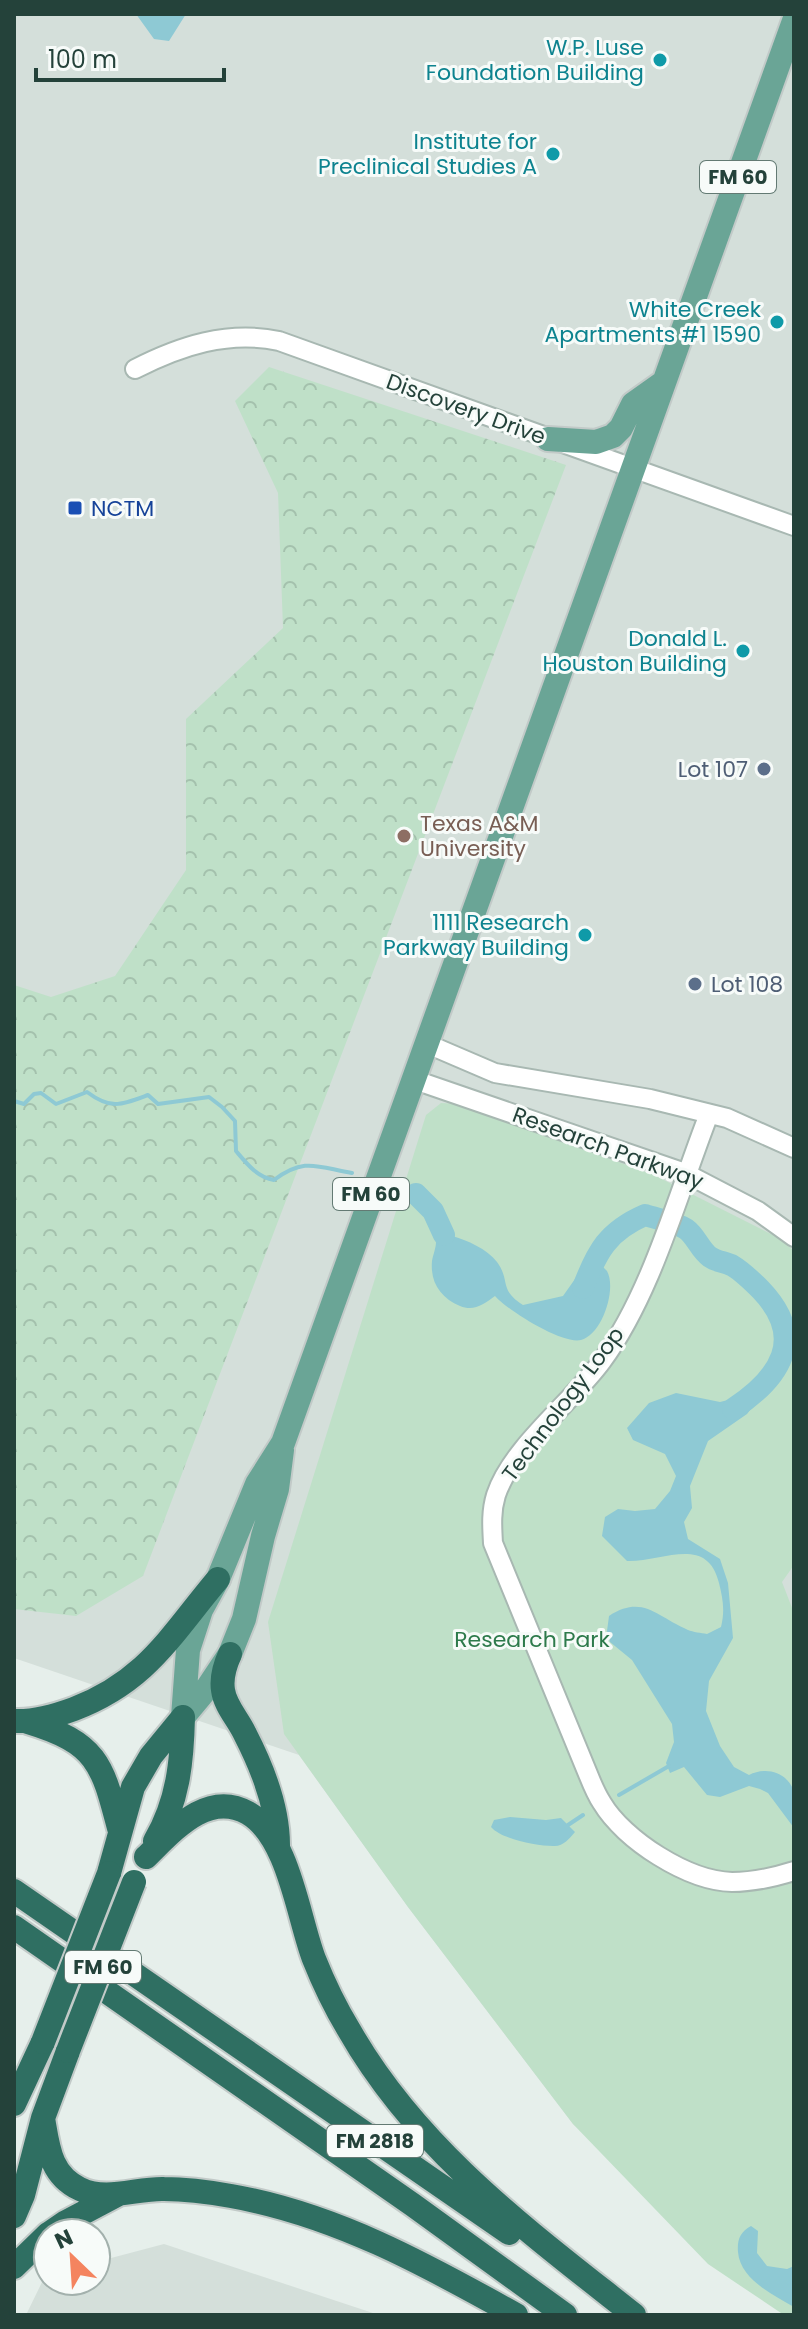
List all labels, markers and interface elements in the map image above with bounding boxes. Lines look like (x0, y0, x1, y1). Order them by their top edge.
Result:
scale bar (36, 32, 224, 82)
place label: W.P. Luse Foundation Building (426, 32, 644, 88)
text: 100 m (48, 43, 117, 76)
marker: W.P. Luse Foundation Building (651, 51, 669, 69)
place label: Institute for Preclinical Studies A (318, 126, 537, 182)
marker: Institute for Preclinical Studies A (544, 145, 562, 163)
road number: FM 60 (700, 161, 776, 193)
place label: White Creek Apartments #1 1590 (545, 294, 762, 350)
marker: White Creek Apartments #1 1590 (768, 313, 786, 331)
street label: Discovery Drive (382, 366, 550, 452)
place label: NCTM (91, 493, 154, 524)
marker: NCTM (66, 499, 84, 517)
place label: Donald L. Houston Building (542, 623, 727, 679)
marker: Donald L. Houston Building (734, 642, 752, 660)
place label: Lot 107 (678, 754, 748, 785)
marker: Lot 107 (755, 760, 773, 778)
place label: Texas A&M University (420, 808, 538, 864)
marker: Texas A&M University (395, 827, 413, 845)
place label: 1111 Research Parkway Building (383, 907, 569, 963)
marker: 1111 Research Parkway Building (576, 926, 594, 944)
place label: Lot 108 (711, 969, 783, 1000)
marker: Lot 108 (686, 975, 704, 993)
street label: Research Parkway (508, 1099, 708, 1197)
road number: FM 60 (333, 1178, 409, 1210)
street label: Technology Loop (495, 1320, 631, 1488)
park label: Research Park (454, 1624, 610, 1655)
road number: FM 60 (65, 1951, 141, 1983)
road number: FM 2818 (327, 2125, 423, 2157)
north arrow (32, 2217, 112, 2297)
text: N (50, 2222, 78, 2257)

